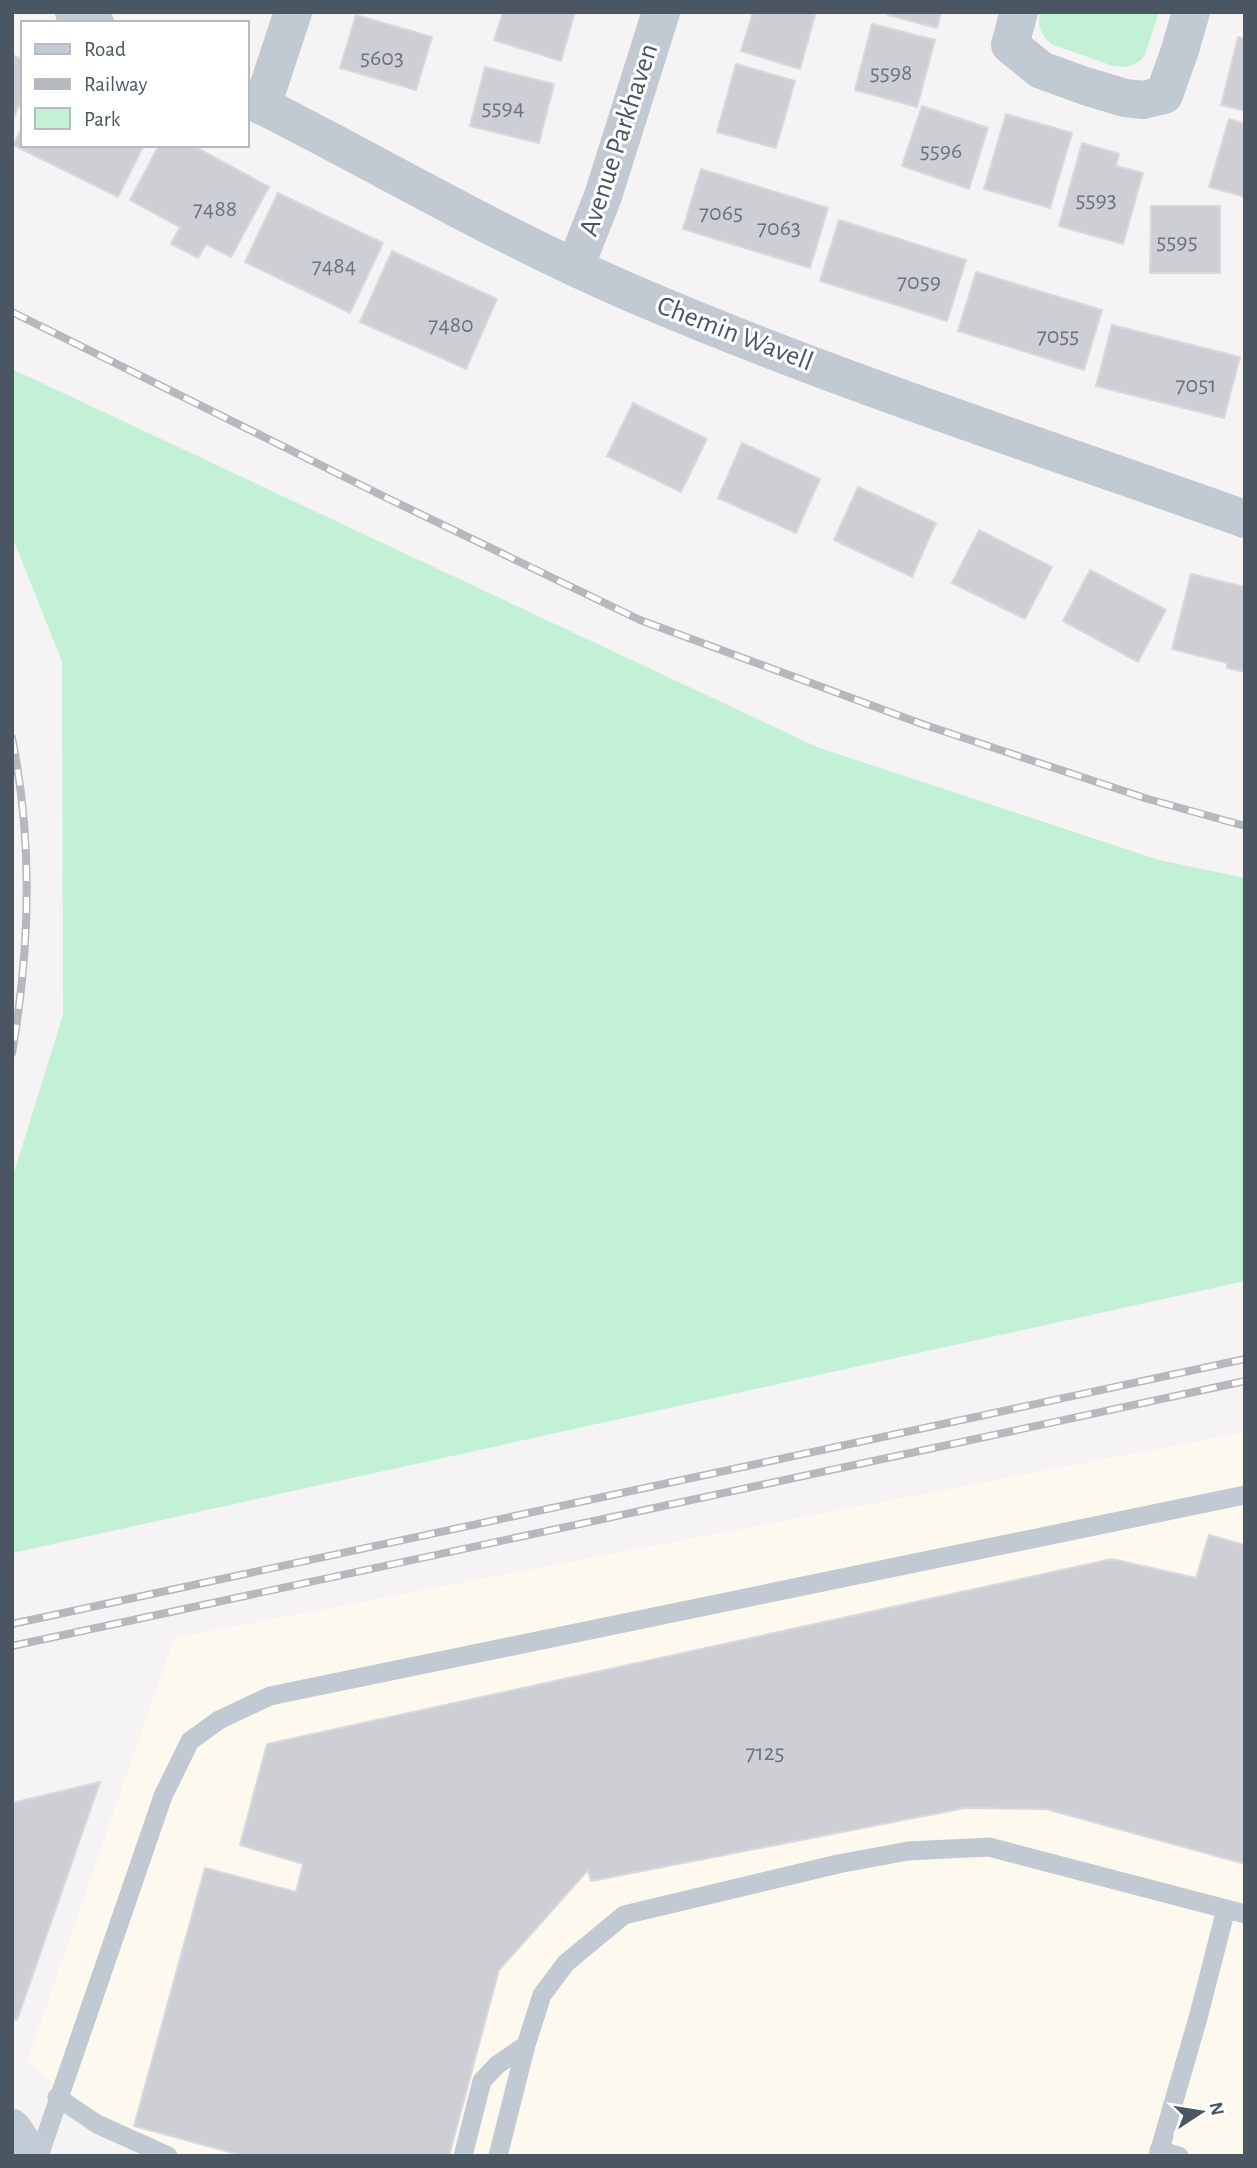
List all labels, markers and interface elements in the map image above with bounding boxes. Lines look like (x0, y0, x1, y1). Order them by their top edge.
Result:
legend (21, 21, 248, 147)
text: Road (84, 39, 126, 60)
street label: Avenue Parkhaven (575, 40, 663, 240)
house number: 5603 (360, 46, 404, 70)
house number: 5598 (870, 61, 912, 85)
text: Railway (84, 74, 147, 95)
house number: 5594 (482, 96, 524, 120)
text: Park (84, 109, 121, 130)
house number: 5596 (920, 139, 962, 163)
house number: 5593 (1075, 188, 1117, 212)
house number: 7488 (193, 197, 237, 221)
house number: 7065 (699, 201, 743, 225)
house number: 7063 (757, 216, 801, 240)
house number: 5595 (1156, 230, 1198, 254)
house number: 7484 (312, 254, 356, 278)
house number: 7059 (897, 270, 941, 294)
street label: Chemin Wavell (653, 291, 817, 377)
house number: 7480 (428, 313, 474, 337)
house number: 7055 (1037, 324, 1079, 348)
house number: 7051 (1176, 373, 1216, 397)
house number: 7125 (745, 1741, 785, 1765)
north arrow (1166, 2077, 1236, 2147)
text: N (1205, 2100, 1227, 2117)

